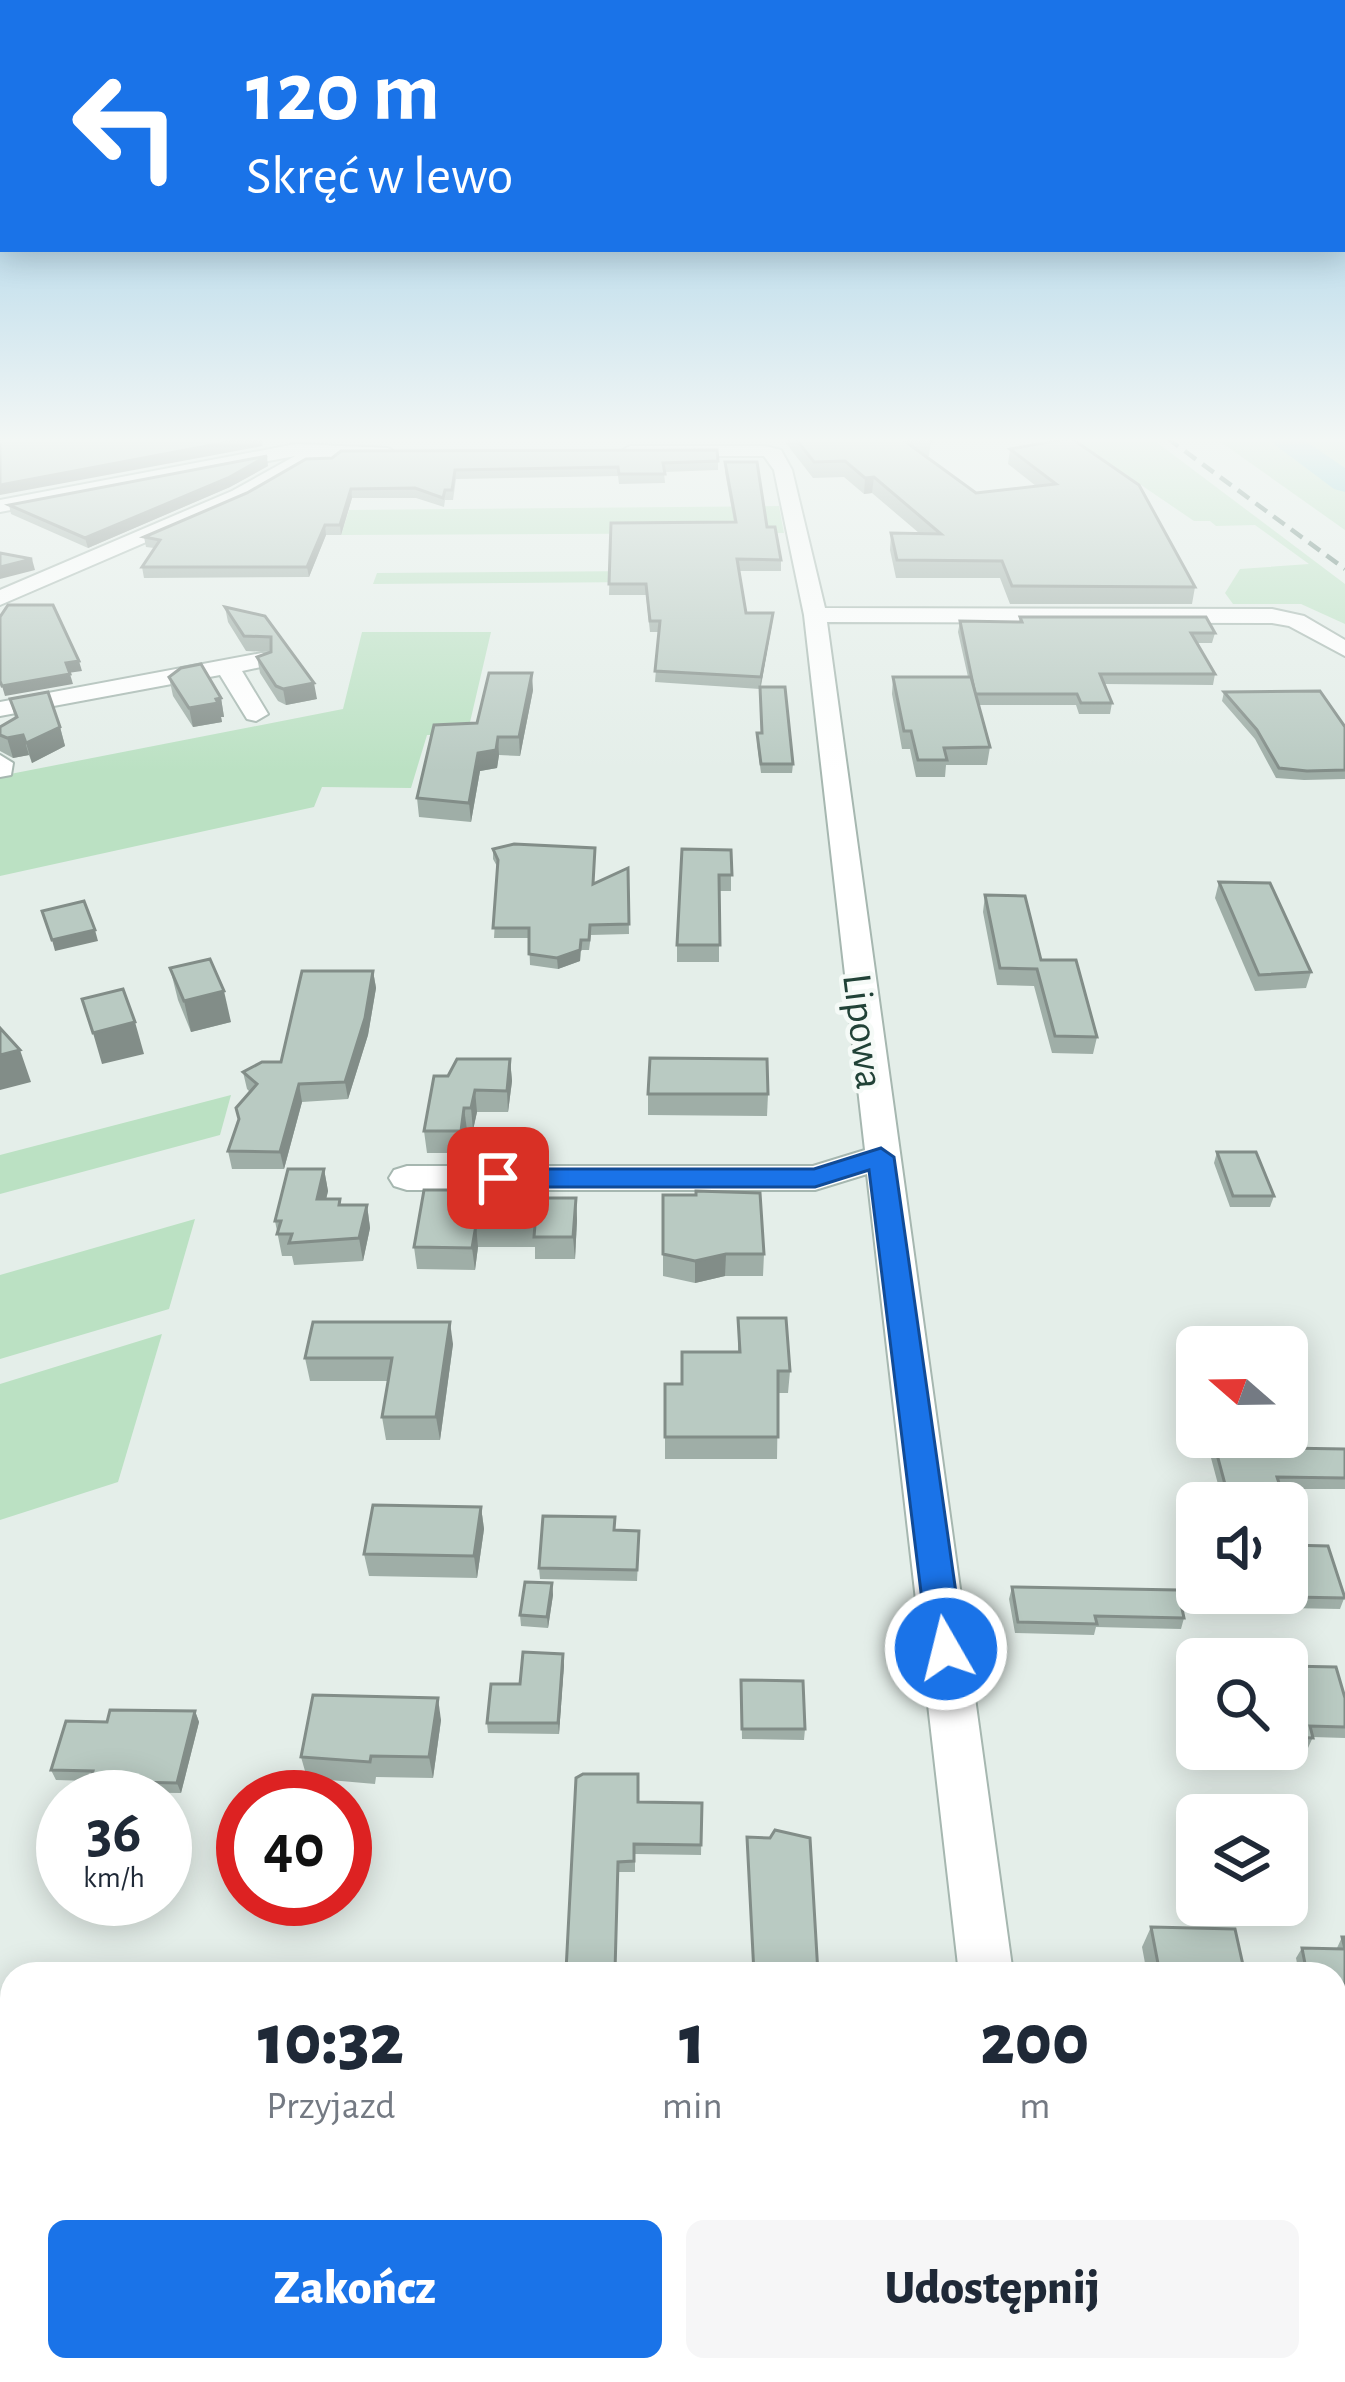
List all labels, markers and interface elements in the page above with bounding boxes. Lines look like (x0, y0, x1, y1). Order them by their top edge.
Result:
icon: left (48, 48, 204, 204)
text: 120 m (246, 52, 440, 136)
text: Skręć w lewo (246, 150, 513, 204)
street label: Lipowa (835, 971, 891, 1091)
pin (447, 1127, 549, 1229)
icon: arrive (465, 1145, 531, 1211)
north arrow (1176, 1326, 1308, 1458)
map controls (1176, 1326, 1308, 1926)
button: sound (1176, 1482, 1308, 1614)
position arrow (883, 1586, 1009, 1712)
button: search (1176, 1638, 1308, 1770)
speed limit sign: 40 (216, 1770, 372, 1926)
button: layers (1176, 1794, 1308, 1926)
text: 36 (87, 1803, 141, 1863)
text: km/h (83, 1863, 145, 1893)
text: 10:32 (258, 2005, 404, 2077)
text: 1 (679, 2005, 705, 2077)
text: 200 (980, 2005, 1089, 2077)
text: Przyjazd (266, 2087, 395, 2126)
text: min (662, 2087, 723, 2126)
text: m (1019, 2087, 1050, 2126)
button: Zakończ (48, 2220, 662, 2358)
button: Udostępnij (686, 2220, 1299, 2358)

